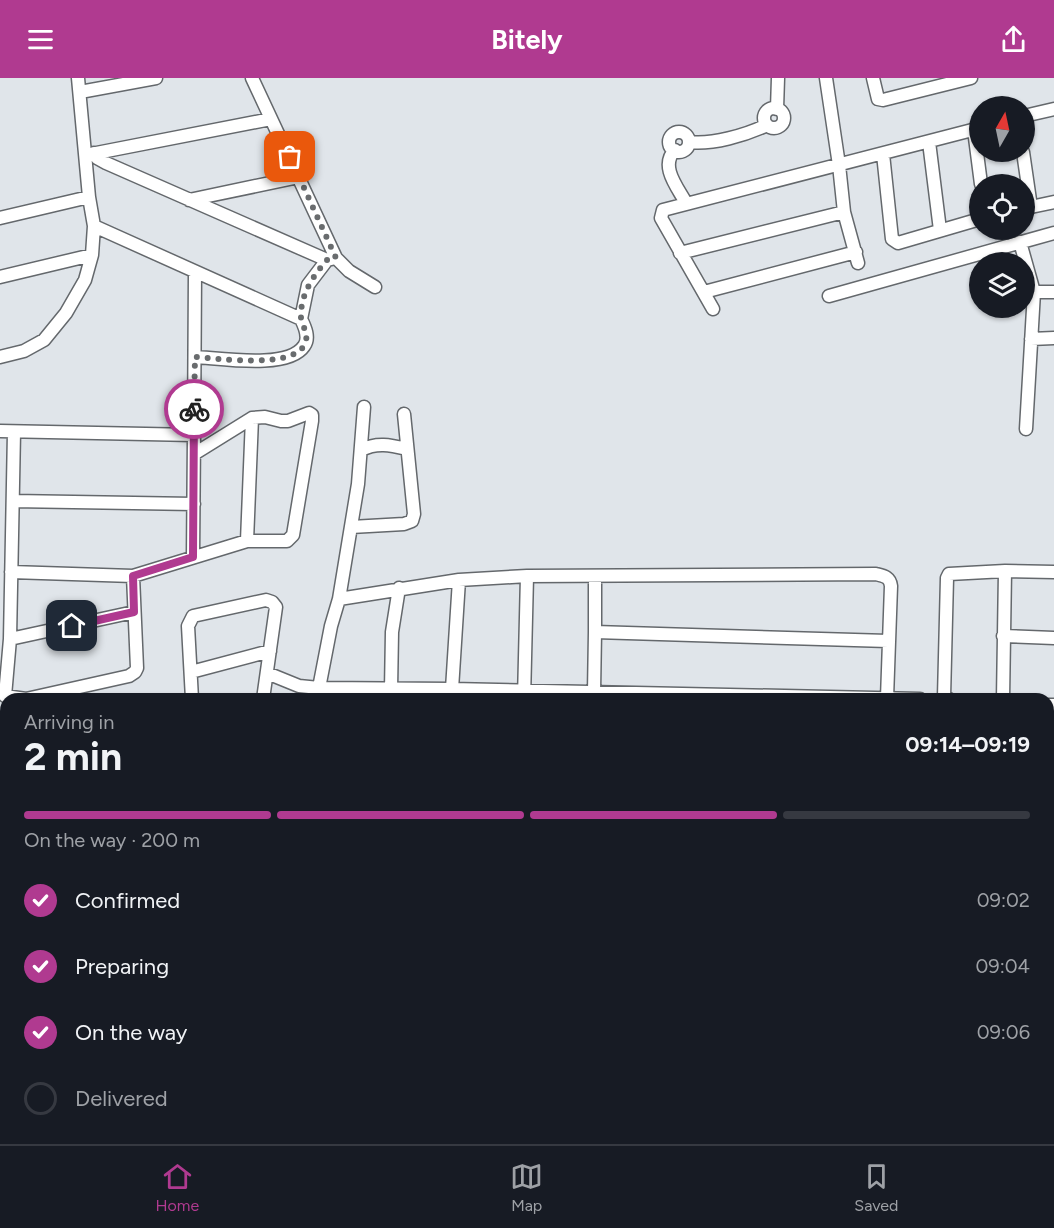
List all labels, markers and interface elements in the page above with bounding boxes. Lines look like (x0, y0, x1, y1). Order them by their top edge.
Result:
icon: menu (24, 23, 57, 56)
text: Bitely (491, 23, 563, 56)
icon: share (997, 23, 1030, 56)
north arrow (969, 96, 1035, 162)
map controls (969, 96, 1035, 318)
pin (264, 131, 315, 182)
icon: bag (273, 140, 306, 173)
button: locate (969, 174, 1035, 240)
button: layers (969, 252, 1035, 318)
courier (164, 379, 224, 439)
icon: bike (178, 393, 211, 426)
pin (46, 600, 97, 651)
icon: home (55, 609, 88, 642)
text: Arriving in (24, 710, 114, 734)
text: 09:14–09:19 (905, 731, 1030, 758)
text: 2 min (24, 733, 122, 780)
text: On the way · 200 m (24, 828, 200, 852)
icon: check (24, 884, 57, 917)
text: Confirmed (75, 887, 180, 914)
text: 09:02 (977, 888, 1030, 912)
icon: check (24, 950, 57, 983)
text: Preparing (75, 953, 169, 980)
text: 09:04 (976, 954, 1030, 978)
icon: check (24, 1016, 57, 1049)
text: On the way (75, 1019, 187, 1046)
text: 09:06 (977, 1020, 1030, 1044)
text: Delivered (75, 1085, 168, 1112)
tab: Home (156, 1160, 199, 1215)
tab: Map (510, 1160, 543, 1215)
tab: Saved (854, 1160, 898, 1215)

